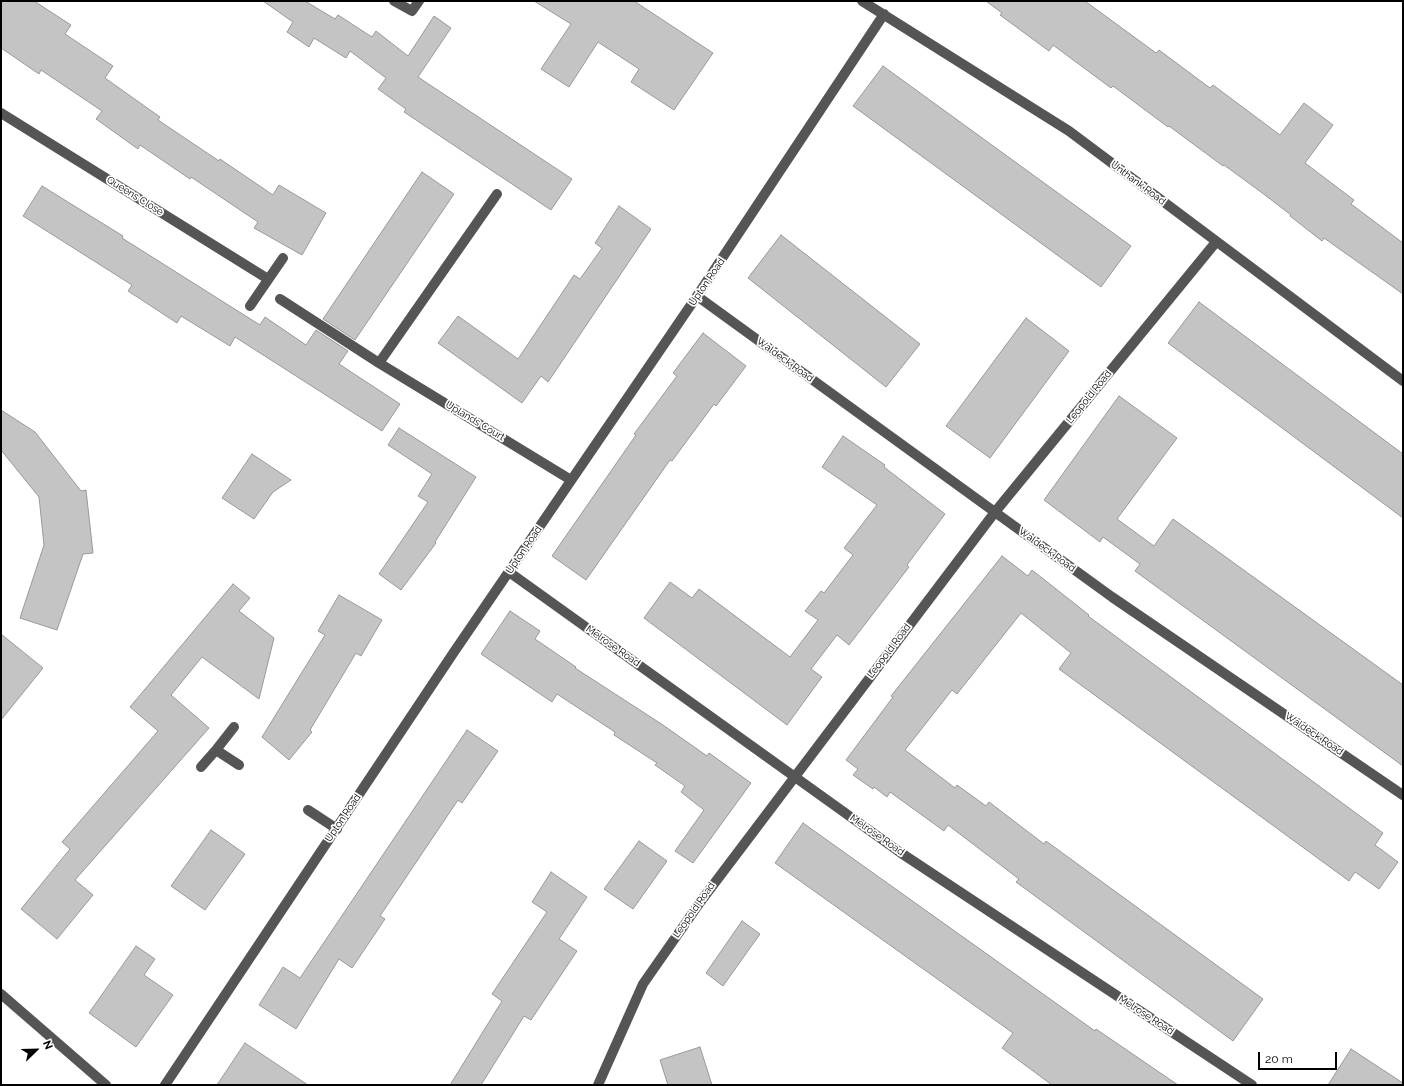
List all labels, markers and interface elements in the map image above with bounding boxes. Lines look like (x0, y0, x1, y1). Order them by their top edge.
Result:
street label: Unthank Road (1108, 158, 1168, 208)
street label: Queens Close (104, 174, 166, 218)
street label: Upton Road (687, 256, 727, 308)
street label: Waldeck Road (754, 335, 816, 385)
street label: Leopold Road (1064, 368, 1114, 426)
street label: Uplands Court (443, 399, 507, 443)
street label: Upton Road (504, 524, 544, 576)
street label: Waldeck Road (1016, 525, 1078, 575)
street label: Leopold Road (865, 621, 913, 681)
street label: Melrose Road (583, 623, 643, 669)
street label: Waldeck Road (1283, 710, 1345, 758)
street label: Upton Road (323, 792, 363, 844)
street label: Melrose Road (847, 812, 907, 858)
street label: Leopold Road (670, 880, 718, 940)
street label: Melrose Road (1116, 993, 1176, 1037)
north arrow (16, 1030, 56, 1070)
text: N (40, 1039, 55, 1052)
scale bar (1260, 1044, 1339, 1070)
text: 20 m (1265, 1052, 1293, 1066)

